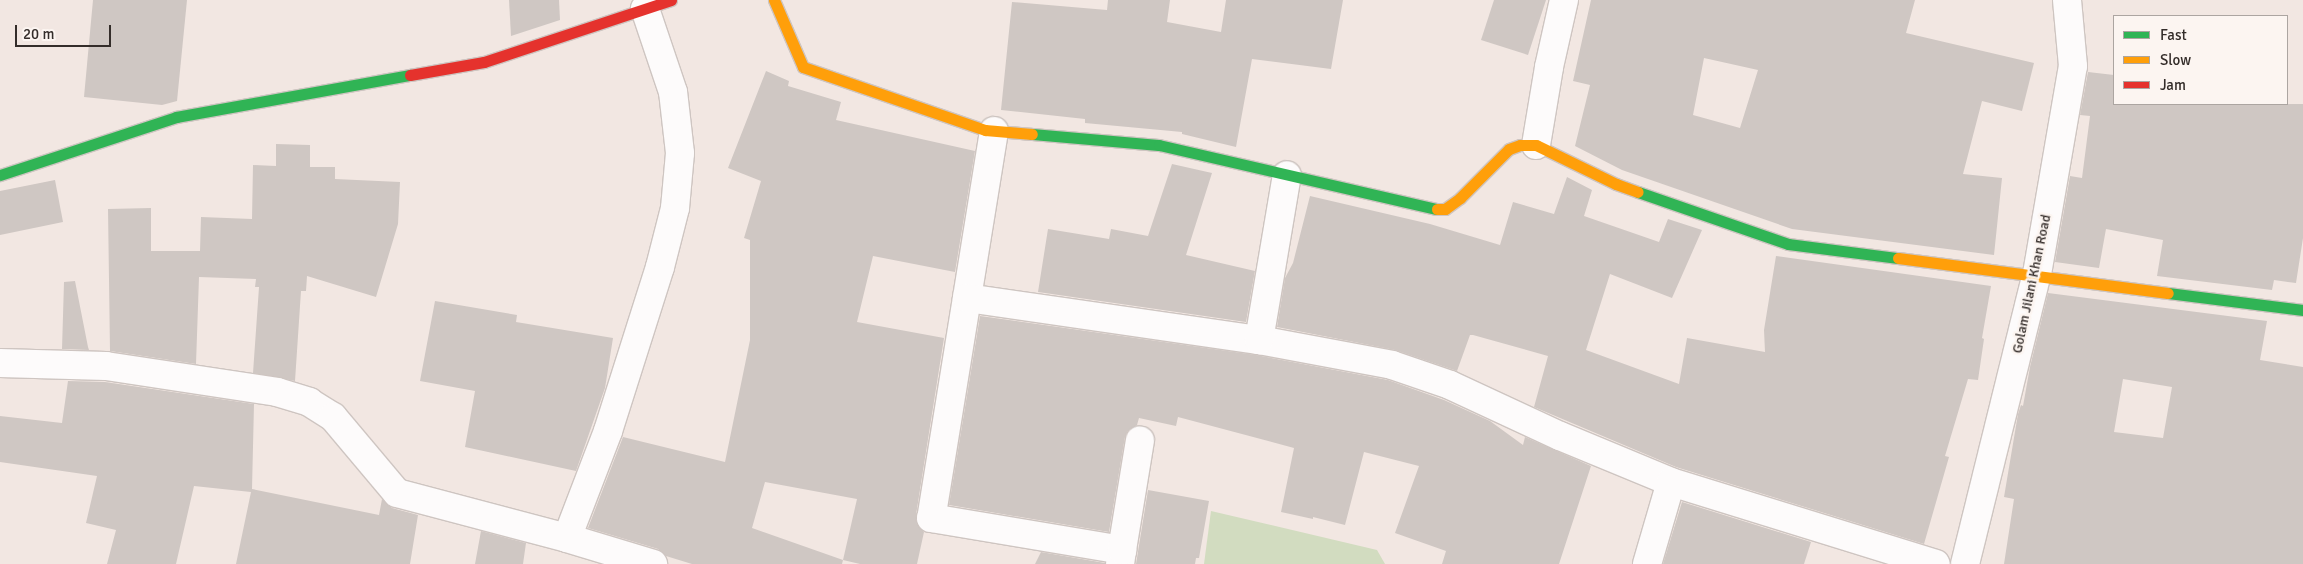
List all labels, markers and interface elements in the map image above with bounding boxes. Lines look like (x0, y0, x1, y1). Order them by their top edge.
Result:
scale bar (18, 15, 114, 47)
legend (2113, 15, 2288, 105)
text: 20 m (23, 25, 54, 43)
text: Fast (2160, 26, 2187, 44)
text: Slow (2160, 51, 2191, 69)
text: Jam (2160, 76, 2186, 94)
street label: Golam Jilani Khan Road (2009, 213, 2055, 355)

